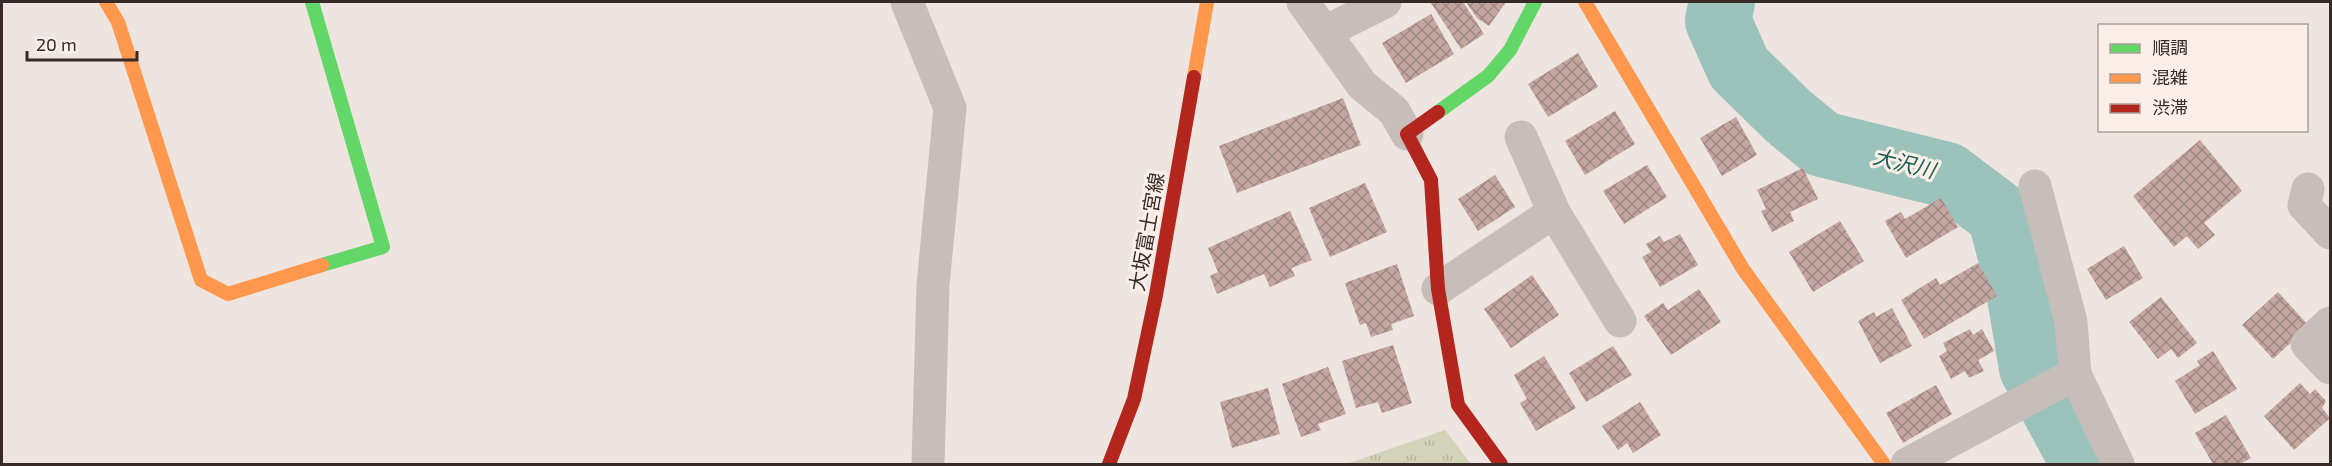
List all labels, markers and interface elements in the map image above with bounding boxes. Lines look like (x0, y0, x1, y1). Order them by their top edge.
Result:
scale bar (27, 24, 136, 62)
legend (2098, 24, 2308, 132)
text: 20 m (36, 33, 77, 55)
text: 順調 (2152, 36, 2188, 58)
text: 混雑 (2152, 66, 2188, 88)
text: 渋滞 (2152, 96, 2188, 118)
water label: 大沢川 (1871, 143, 1940, 183)
street label: 大坂富士宮線 (1124, 171, 1168, 293)

